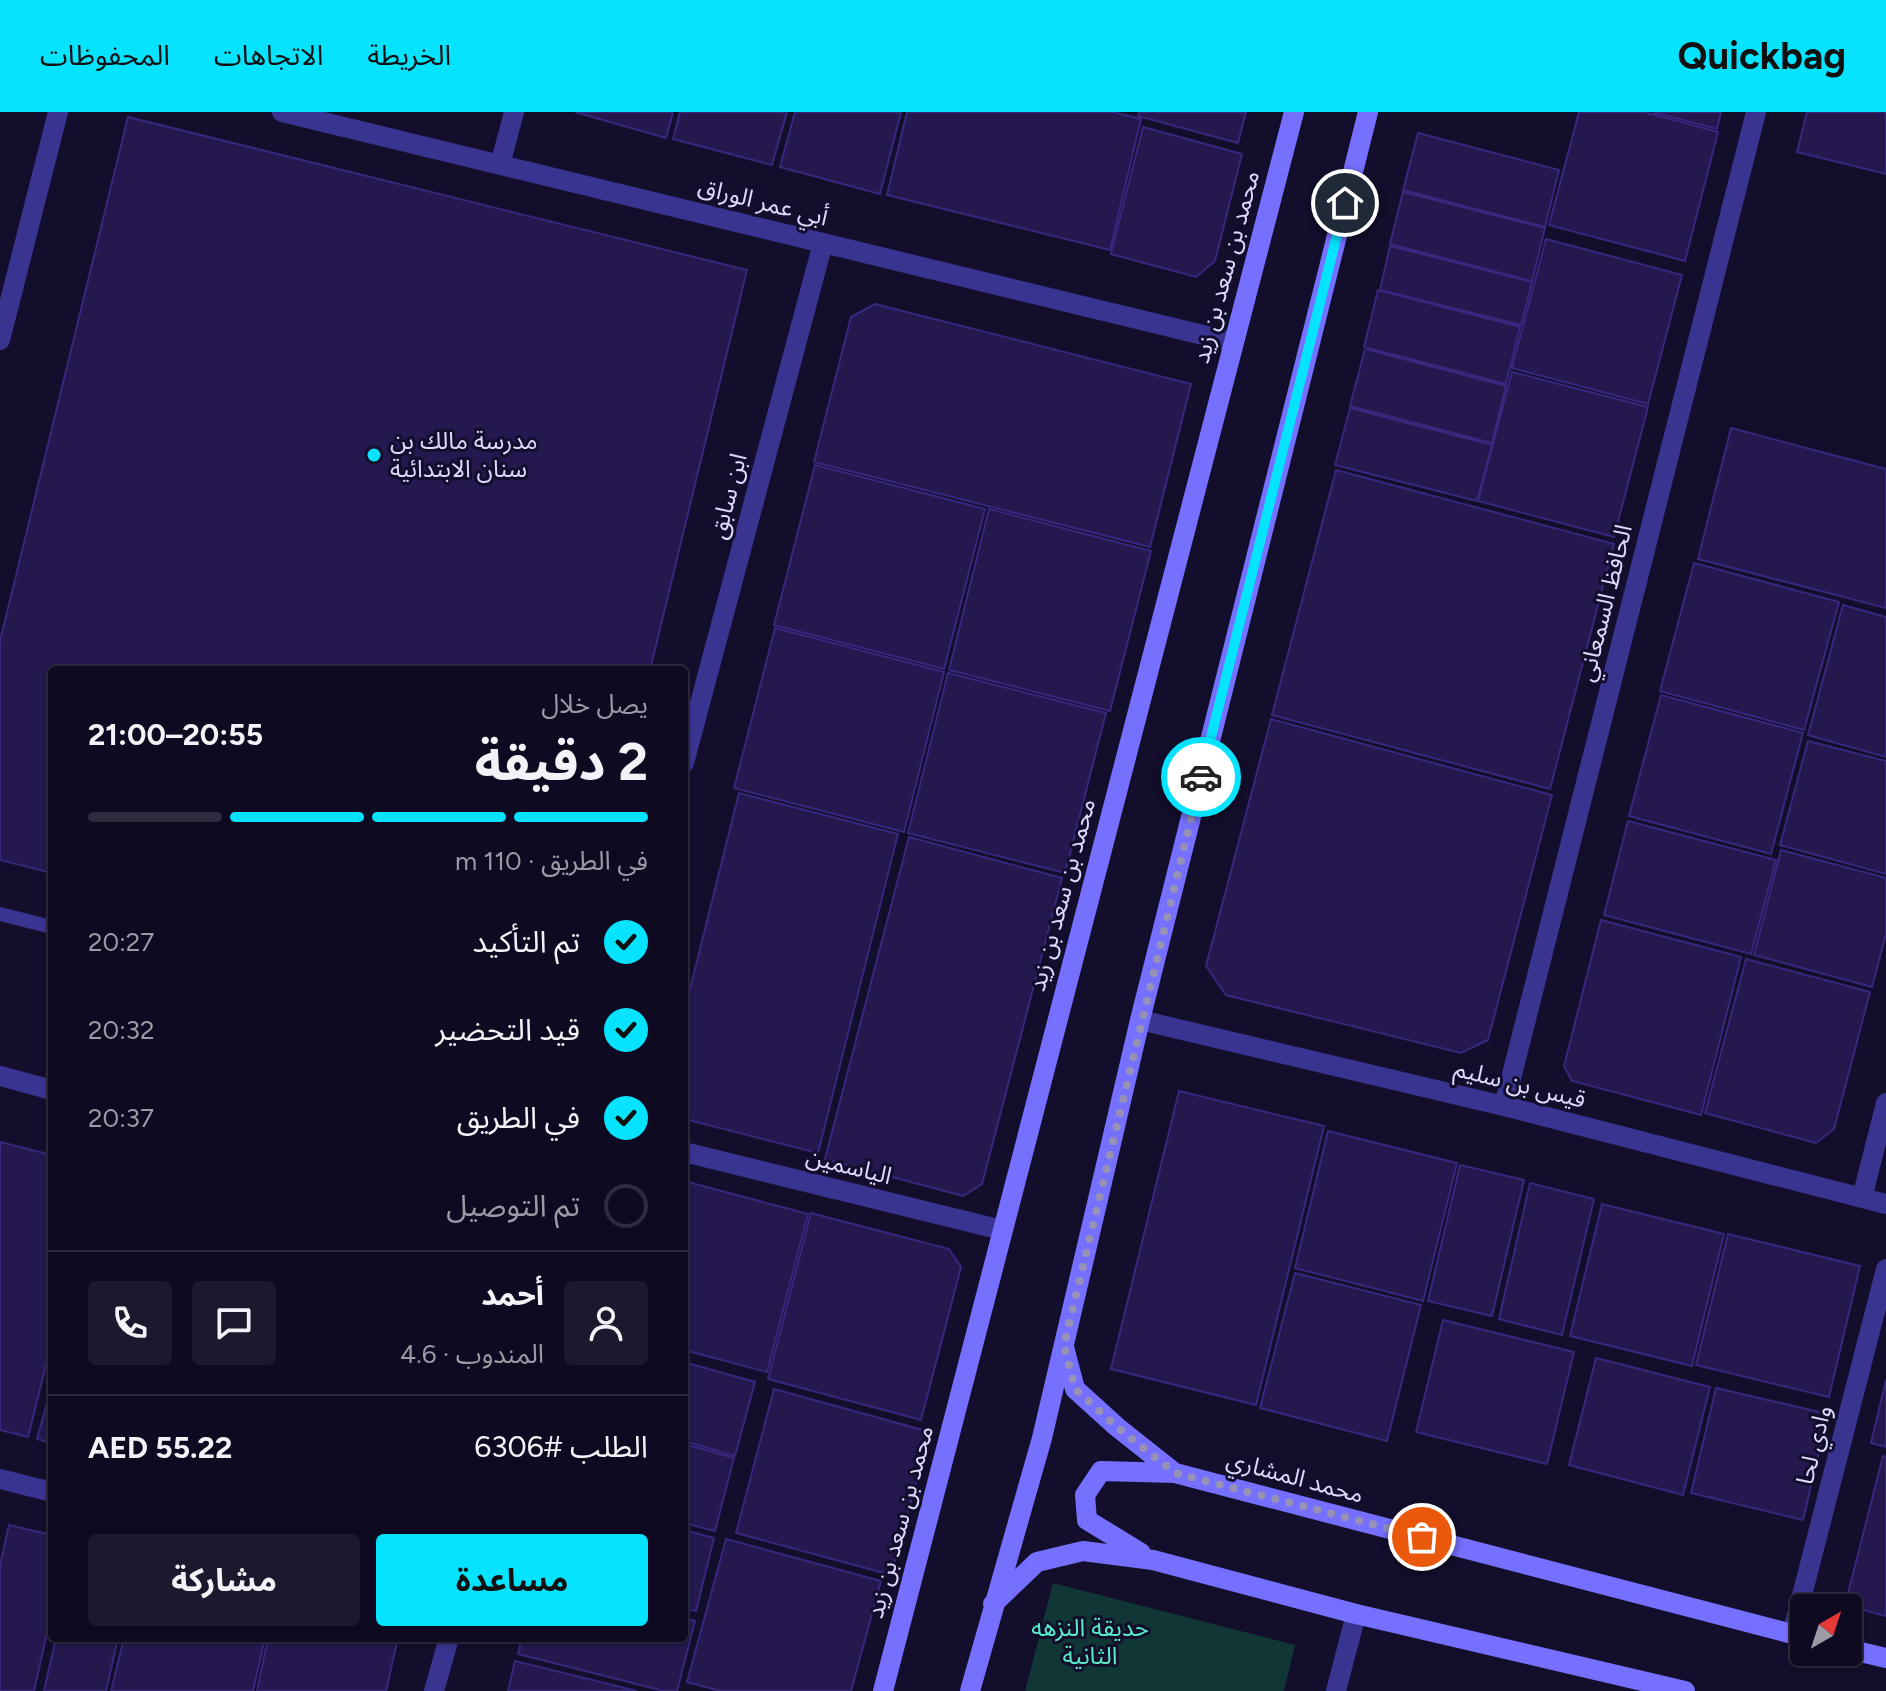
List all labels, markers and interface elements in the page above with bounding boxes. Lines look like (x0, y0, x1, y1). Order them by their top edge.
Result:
text: Quickbag (1678, 33, 1846, 79)
text: المحفوظات (40, 38, 170, 72)
text: الاتجاهات (214, 38, 323, 72)
text: الخريطة (367, 38, 451, 72)
street label: محمد بن سعد بن زيد (1186, 167, 1265, 366)
pin (1311, 169, 1379, 237)
street label: أبي عمر الوراق (694, 170, 831, 236)
icon: home (1323, 181, 1367, 225)
place label: مدرسة مالك بن سنان الابتدائية (390, 426, 538, 483)
marker: مدرسة مالك بن سنان الابتدائية (365, 446, 383, 464)
street label: ابن سابق (702, 450, 754, 542)
street label: الحافظ السمعاني (1571, 521, 1642, 685)
text: يصل خلال (541, 688, 648, 720)
text: 20:55–21:00 (88, 716, 263, 753)
text: 2 دقيقة (475, 731, 648, 793)
courier (1161, 737, 1241, 817)
icon: car (1179, 755, 1223, 799)
street label: محمد بن سعد بن زيد (1022, 795, 1101, 994)
text: في الطريق · 110 m (455, 845, 648, 877)
icon: check (604, 920, 648, 964)
text: تم التأكيد (472, 923, 580, 960)
text: 20:27 (88, 926, 154, 958)
icon: check (604, 1008, 648, 1052)
text: قيد التحضير (435, 1011, 580, 1048)
text: 20:32 (88, 1014, 154, 1046)
street label: قيس بن سليم (1451, 1053, 1589, 1117)
icon: check (604, 1096, 648, 1140)
text: في الطريق (457, 1099, 580, 1136)
text: 20:37 (88, 1102, 154, 1134)
street label: الياسمين (803, 1141, 895, 1190)
text: تم التوصيل (446, 1187, 580, 1224)
text: أحمد (481, 1276, 544, 1313)
button: phone (88, 1281, 172, 1365)
button: chat (192, 1281, 276, 1365)
button: person (564, 1281, 648, 1365)
text: المندوب · 4.6 (400, 1338, 544, 1370)
street label: وادي لحا (1790, 1402, 1842, 1489)
street label: محمد بن سعد بن زيد (860, 1422, 939, 1621)
text: الطلب #6306 (474, 1428, 648, 1465)
text: AED 55.22 (88, 1429, 232, 1466)
street label: محمد المشاري (1222, 1444, 1367, 1513)
pin (1388, 1503, 1456, 1571)
icon: bag (1400, 1515, 1444, 1559)
button: مشاركة (88, 1534, 360, 1626)
button: مساعدة (376, 1534, 648, 1626)
north arrow (1790, 1594, 1862, 1666)
map controls (1790, 1594, 1862, 1666)
park label: حديقة النزهه الثانية (1031, 1613, 1149, 1670)

